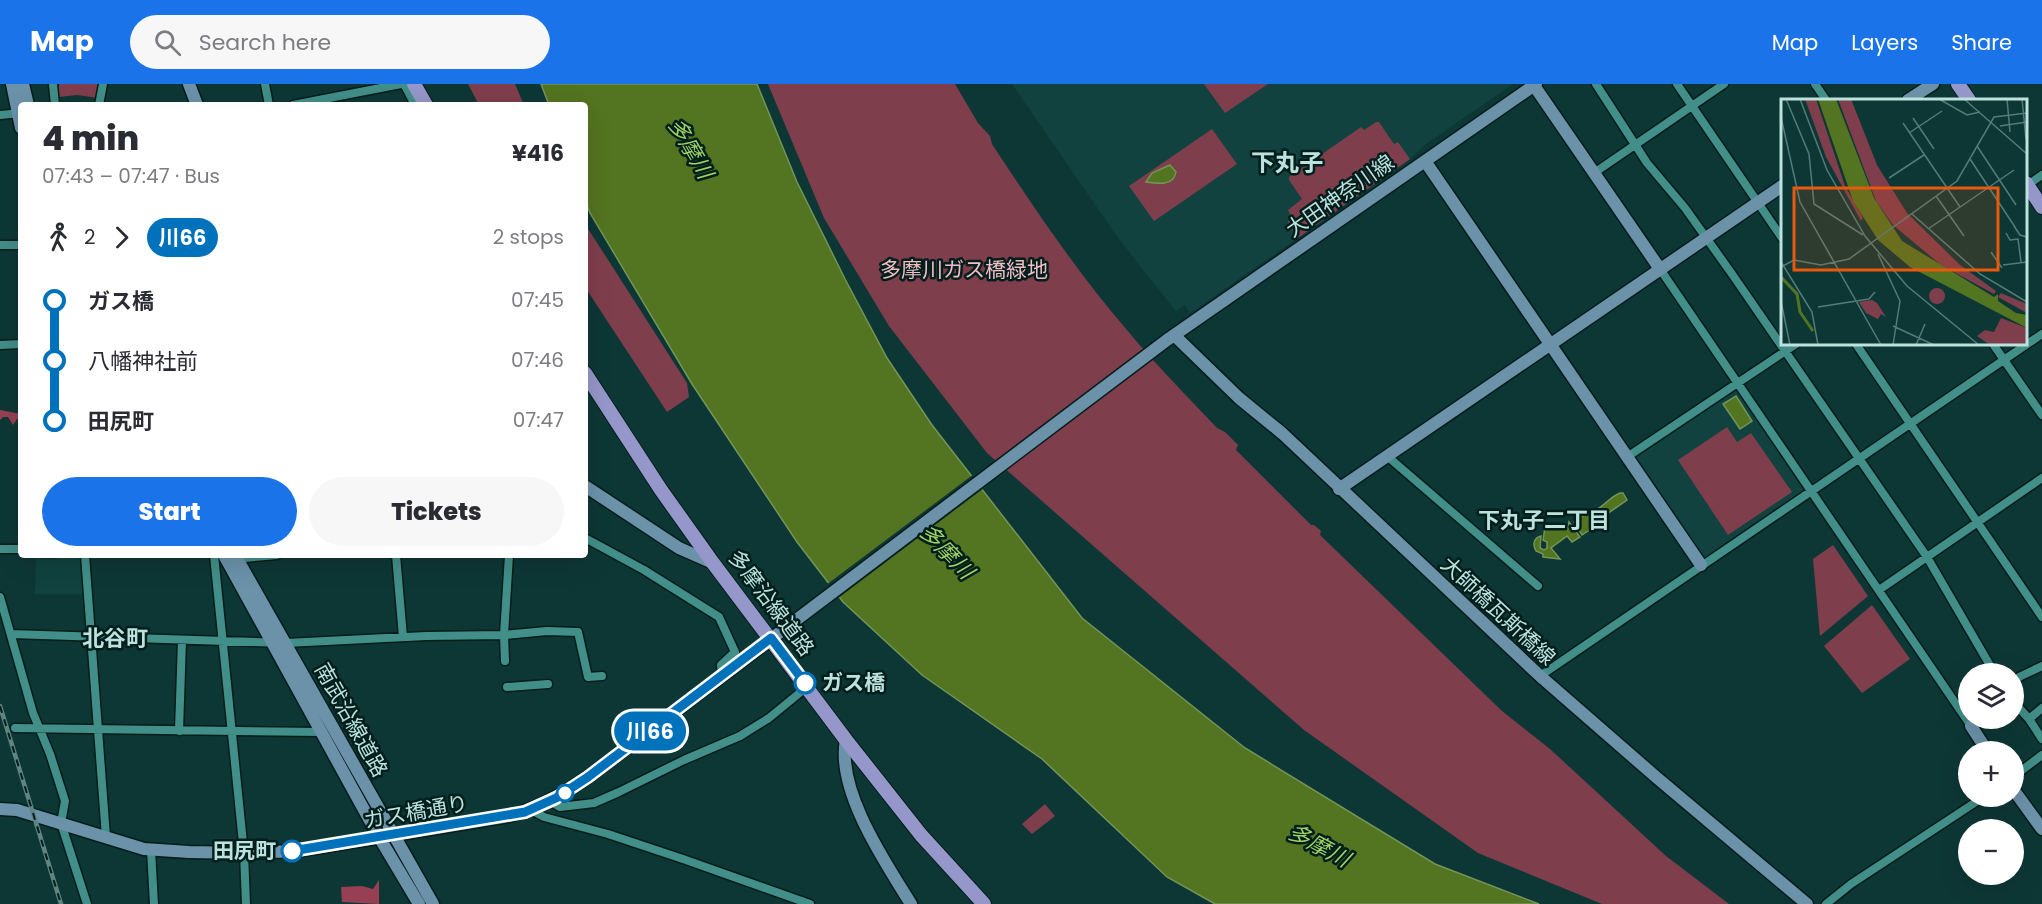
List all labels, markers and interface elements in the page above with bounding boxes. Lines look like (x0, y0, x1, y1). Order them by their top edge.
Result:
search box (130, 15, 550, 69)
text: Map (30, 22, 94, 61)
icon: search (151, 26, 184, 59)
text: Search here (199, 27, 331, 58)
text: Map (1772, 28, 1818, 57)
text: Layers (1851, 28, 1918, 57)
text: Share (1951, 28, 2012, 57)
inset map (1781, 99, 2027, 345)
water label: 多摩川 (661, 112, 721, 186)
text: 4 min (42, 115, 139, 162)
text: ¥416 (512, 138, 564, 169)
district label: 下丸子 (1251, 146, 1323, 179)
street label: 大田神奈川線 (1280, 148, 1400, 244)
text: 07:43 – 07:47 · Bus (42, 162, 220, 190)
icon: walk (42, 221, 75, 254)
icon: forward (105, 221, 138, 254)
text: 2 (84, 223, 96, 251)
text: 川66 (159, 223, 206, 252)
text: 2 stops (493, 223, 564, 251)
park label: 多摩川ガス橋緑地 (880, 255, 1048, 284)
text: ガス橋 (88, 286, 154, 317)
text: 07:45 (511, 286, 564, 314)
text: 八幡神社前 (88, 346, 198, 377)
text: 07:46 (511, 346, 564, 374)
text: 田尻町 (88, 406, 154, 437)
text: 07:47 (513, 406, 564, 434)
button: Start (42, 477, 297, 546)
button: Tickets (309, 477, 564, 546)
district label: 下丸子二丁目 (1478, 505, 1610, 536)
water label: 多摩川 (913, 517, 982, 587)
street label: 多摩沿線道路 (722, 544, 821, 662)
street label: 大師橋瓦斯橋線 (1435, 550, 1562, 671)
district label: 北谷町 (82, 623, 148, 654)
street label: 南武沿線道路 (308, 658, 395, 782)
map controls (1958, 663, 2024, 885)
button: layers (1958, 663, 2024, 729)
place label: ガス橋 (822, 668, 885, 697)
marker: ガス橋 (794, 672, 816, 694)
line badge: 川66 (616, 712, 684, 750)
text: 川66 (626, 717, 674, 746)
button: + (1958, 741, 2024, 807)
unlabelled marker (556, 784, 574, 802)
street label: ガス橋通り (362, 788, 470, 835)
water label: 多摩川 (1282, 816, 1357, 876)
button: − (1958, 819, 2024, 885)
place label: 田尻町 (213, 836, 276, 865)
marker: 田尻町 (281, 840, 303, 862)

